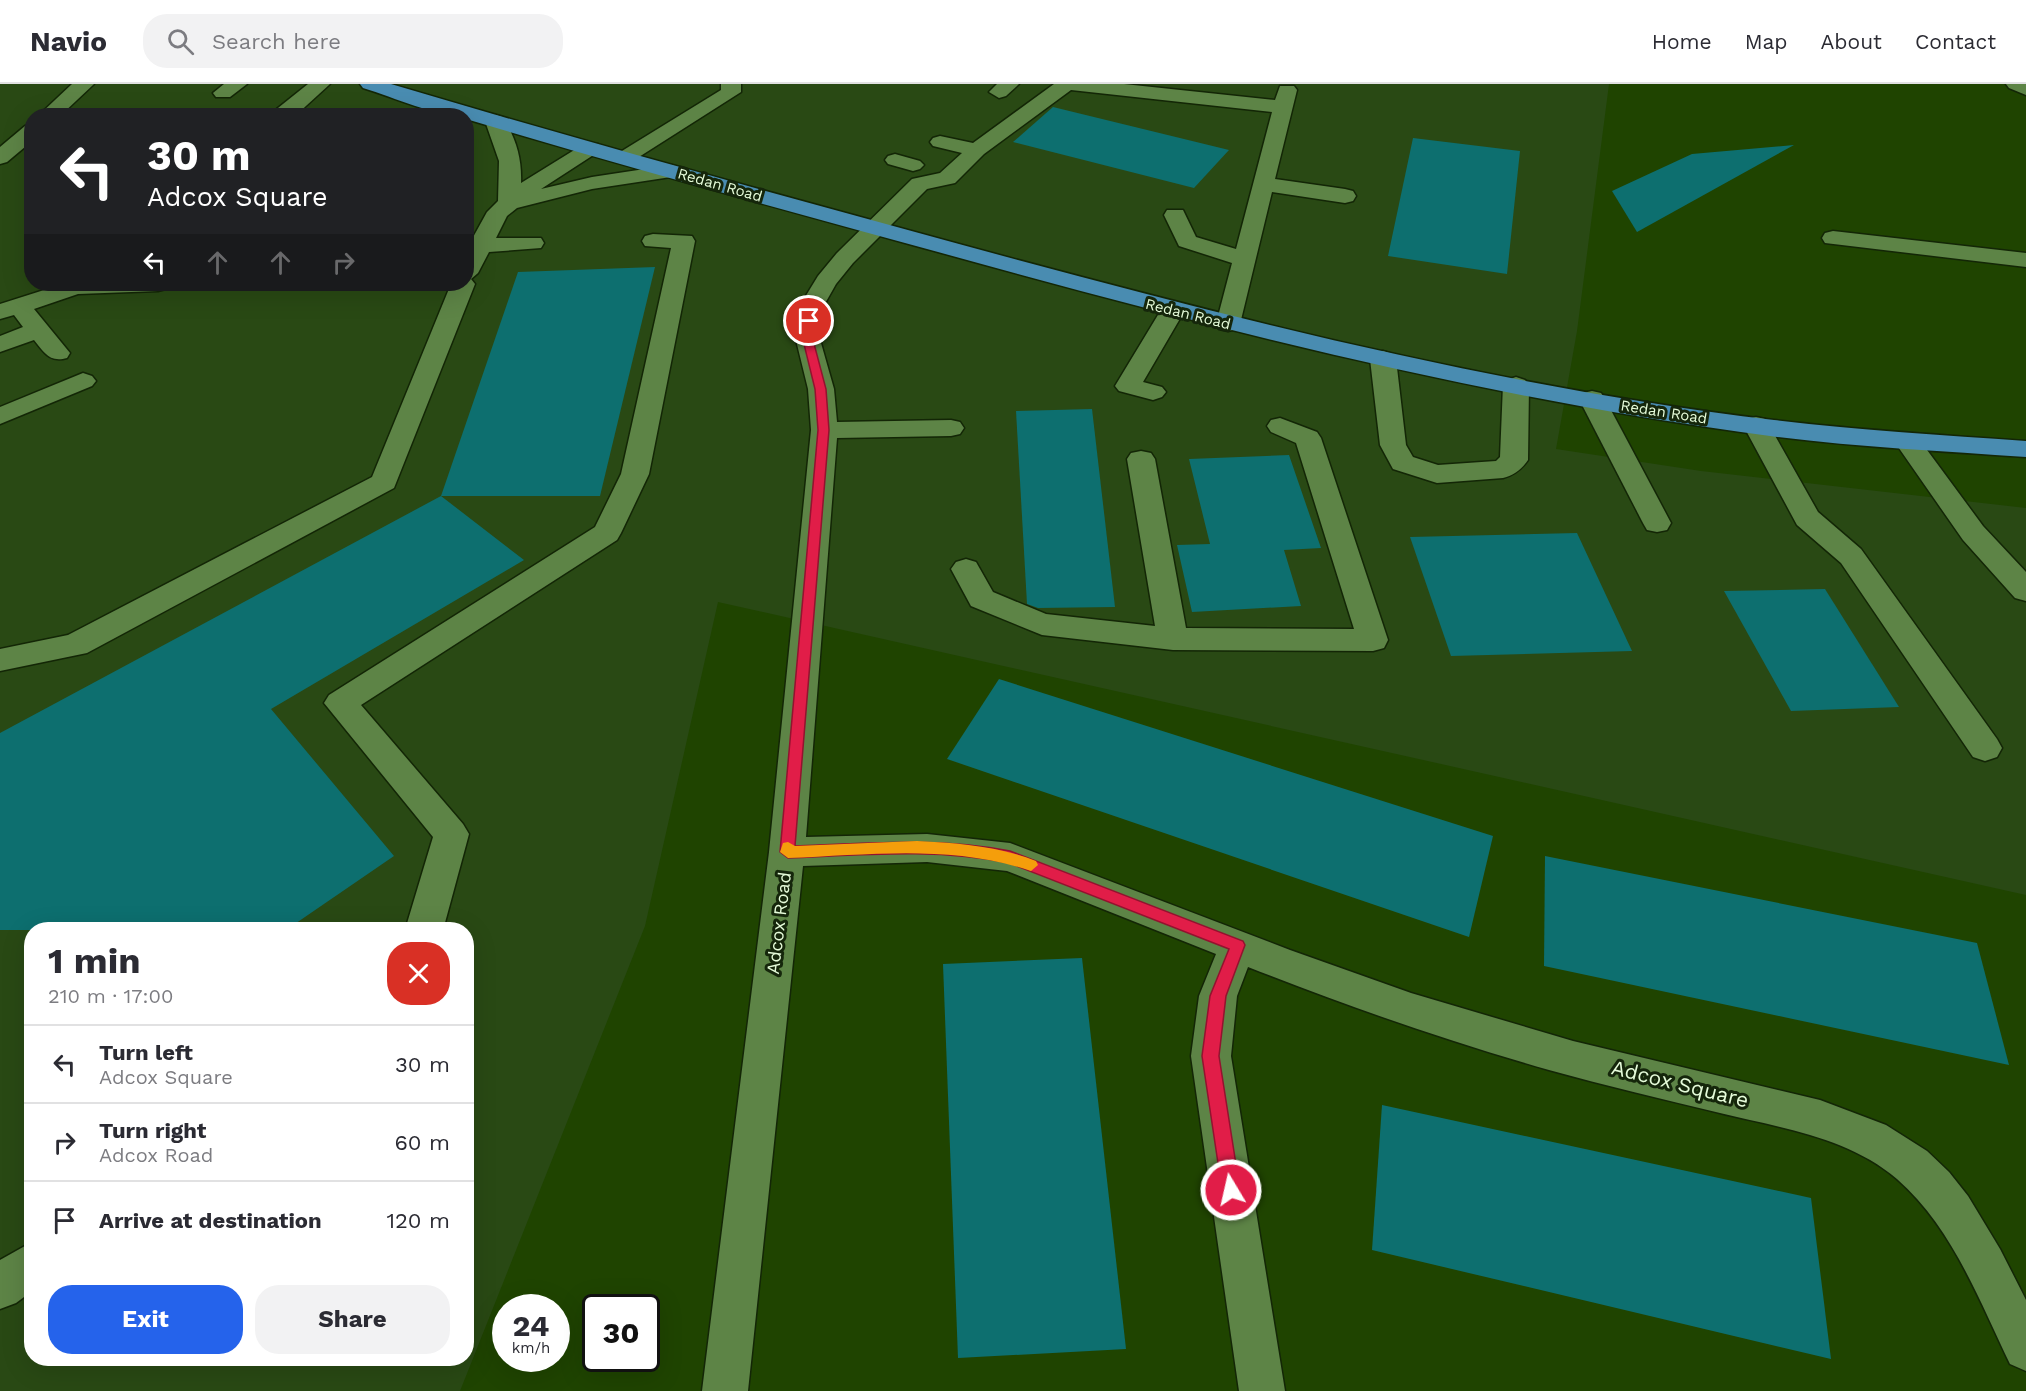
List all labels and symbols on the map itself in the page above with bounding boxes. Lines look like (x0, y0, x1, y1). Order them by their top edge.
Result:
street label: Redan Road (676, 164, 764, 206)
pin (783, 295, 834, 346)
street label: Redan Road (1143, 295, 1233, 333)
street label: Redan Road (1619, 396, 1709, 428)
street label: Adcox Road (762, 871, 795, 975)
street label: Adcox Square (1609, 1054, 1751, 1113)
position arrow (1199, 1158, 1263, 1222)
speed limit sign: 30 (582, 1294, 660, 1372)

